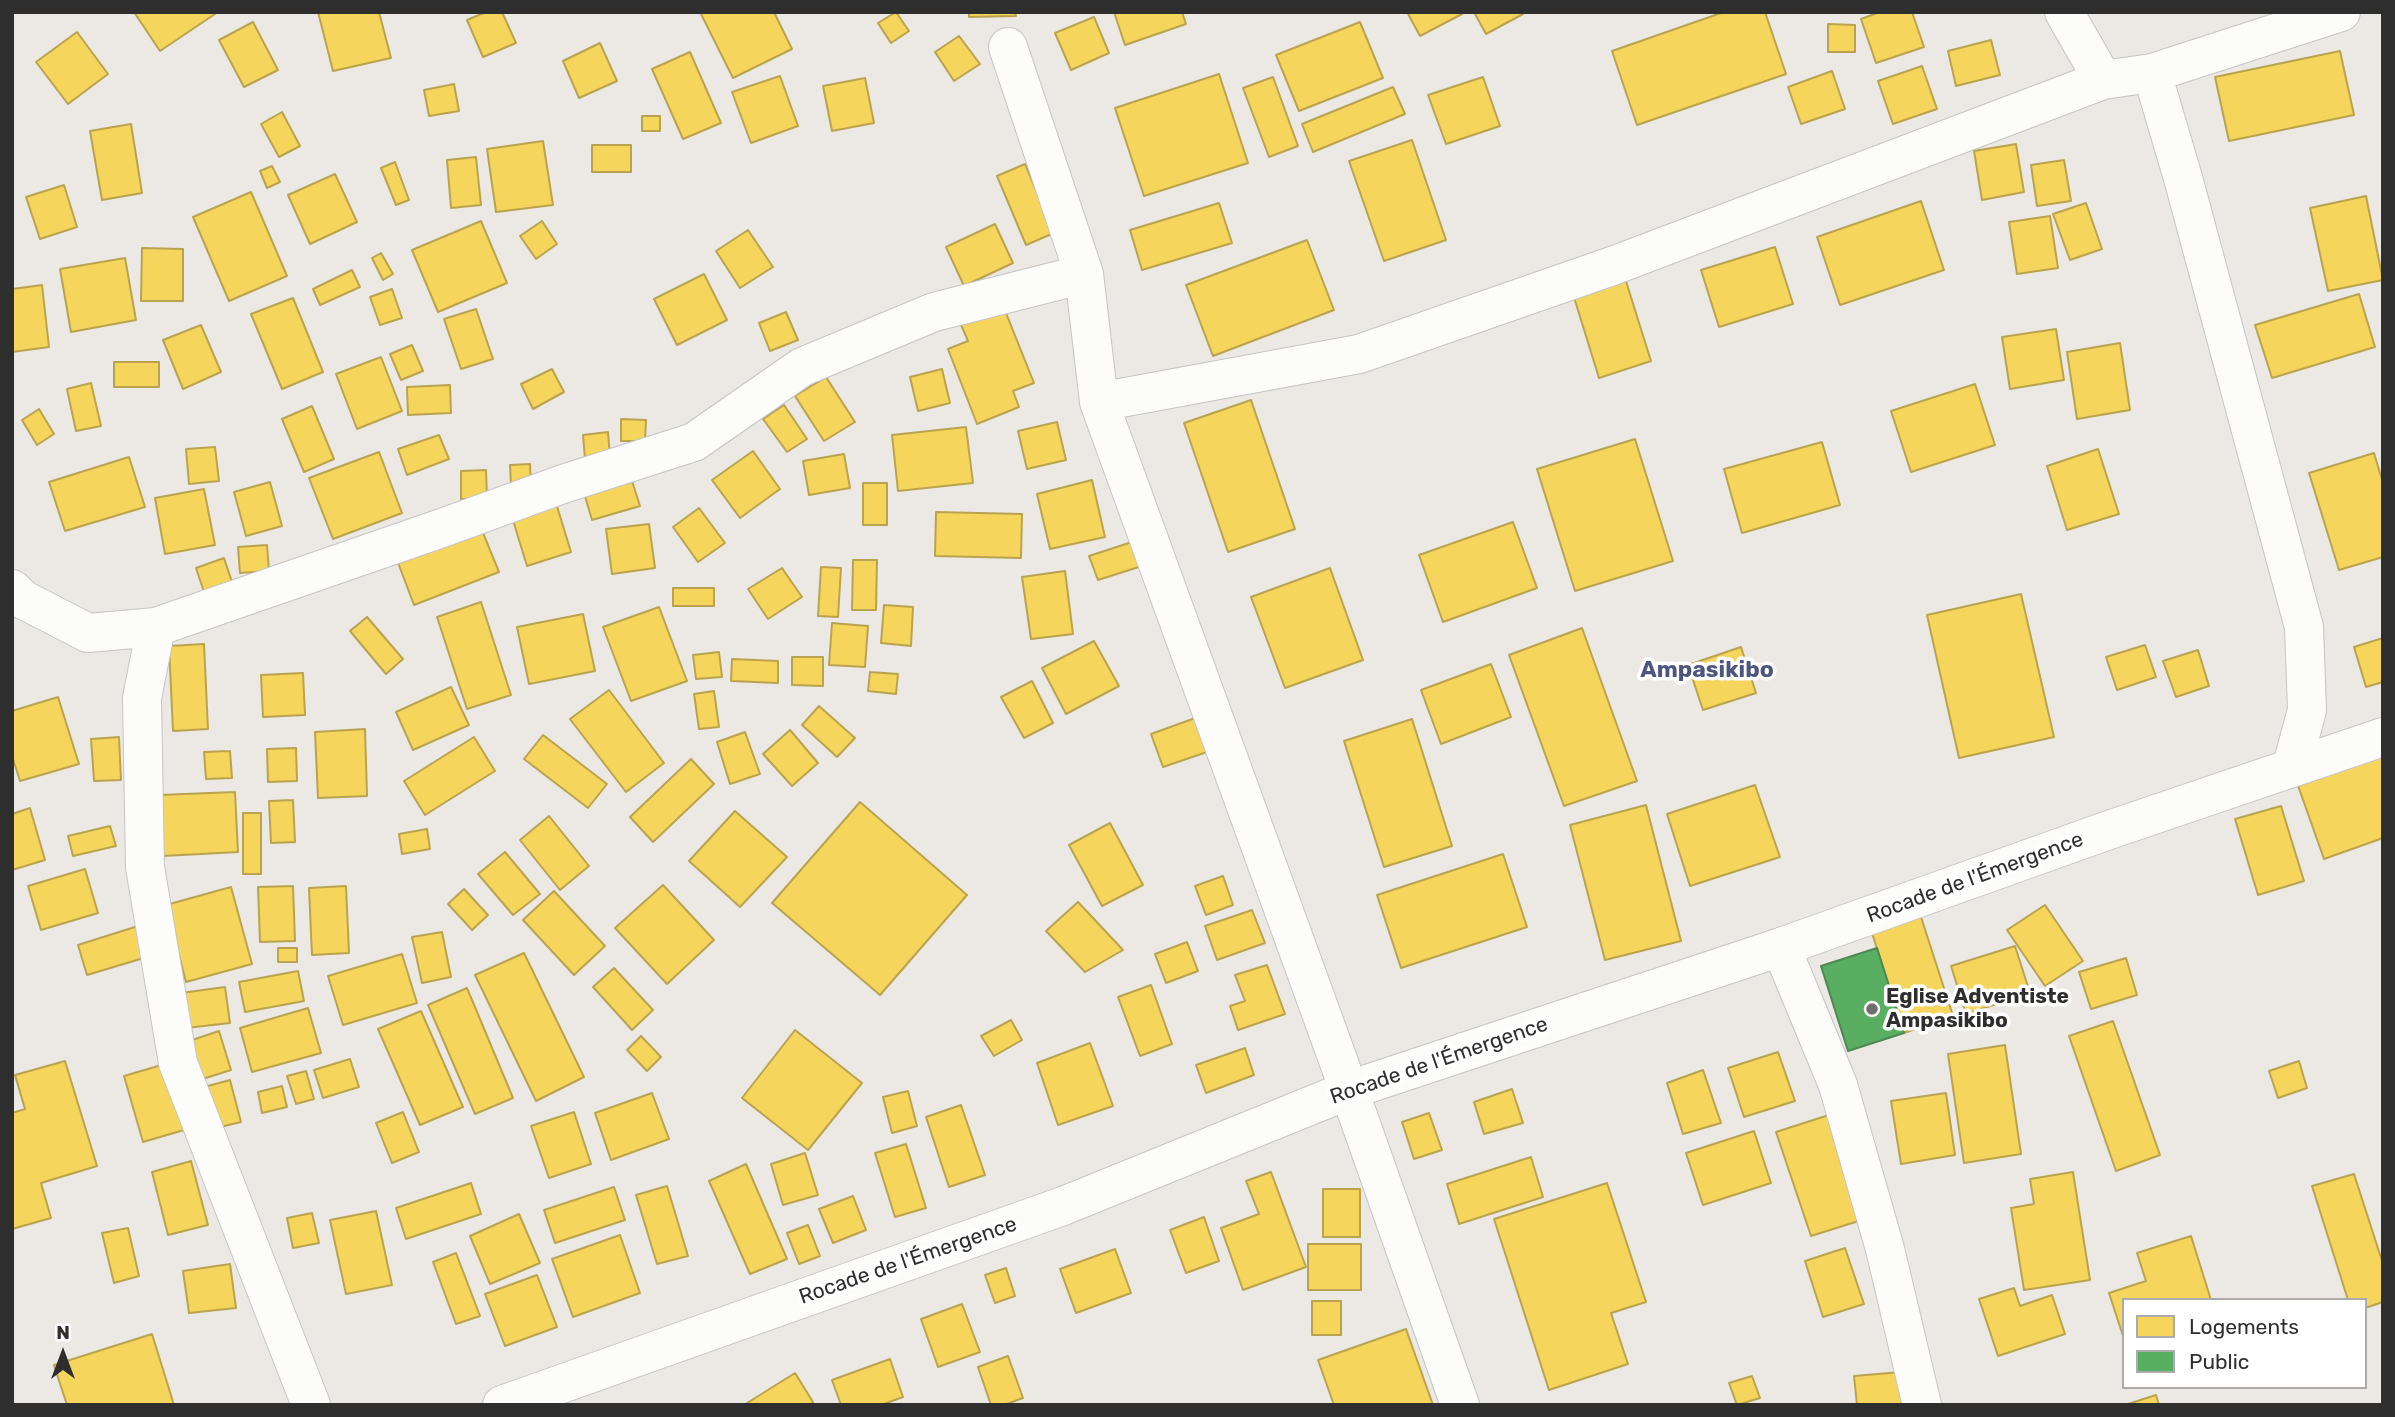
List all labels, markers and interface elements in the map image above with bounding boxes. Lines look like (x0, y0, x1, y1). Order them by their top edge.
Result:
district label: Ampasikibo (1640, 656, 1774, 684)
street label: Rocade de l'Émergence (1863, 827, 2087, 929)
place label: Eglise Adventiste Ampasikibo (1886, 984, 2069, 1034)
marker: Eglise Adventiste Ampasikibo (1864, 1001, 1880, 1017)
street label: Rocade de l'Émergence (1327, 1012, 1551, 1110)
street label: Rocade de l'Émergence (796, 1212, 1020, 1310)
legend (2122, 1298, 2367, 1389)
text: Logements (2189, 1314, 2299, 1339)
north arrow (28, 1319, 98, 1389)
text: N (56, 1321, 70, 1344)
text: Public (2189, 1349, 2249, 1374)

